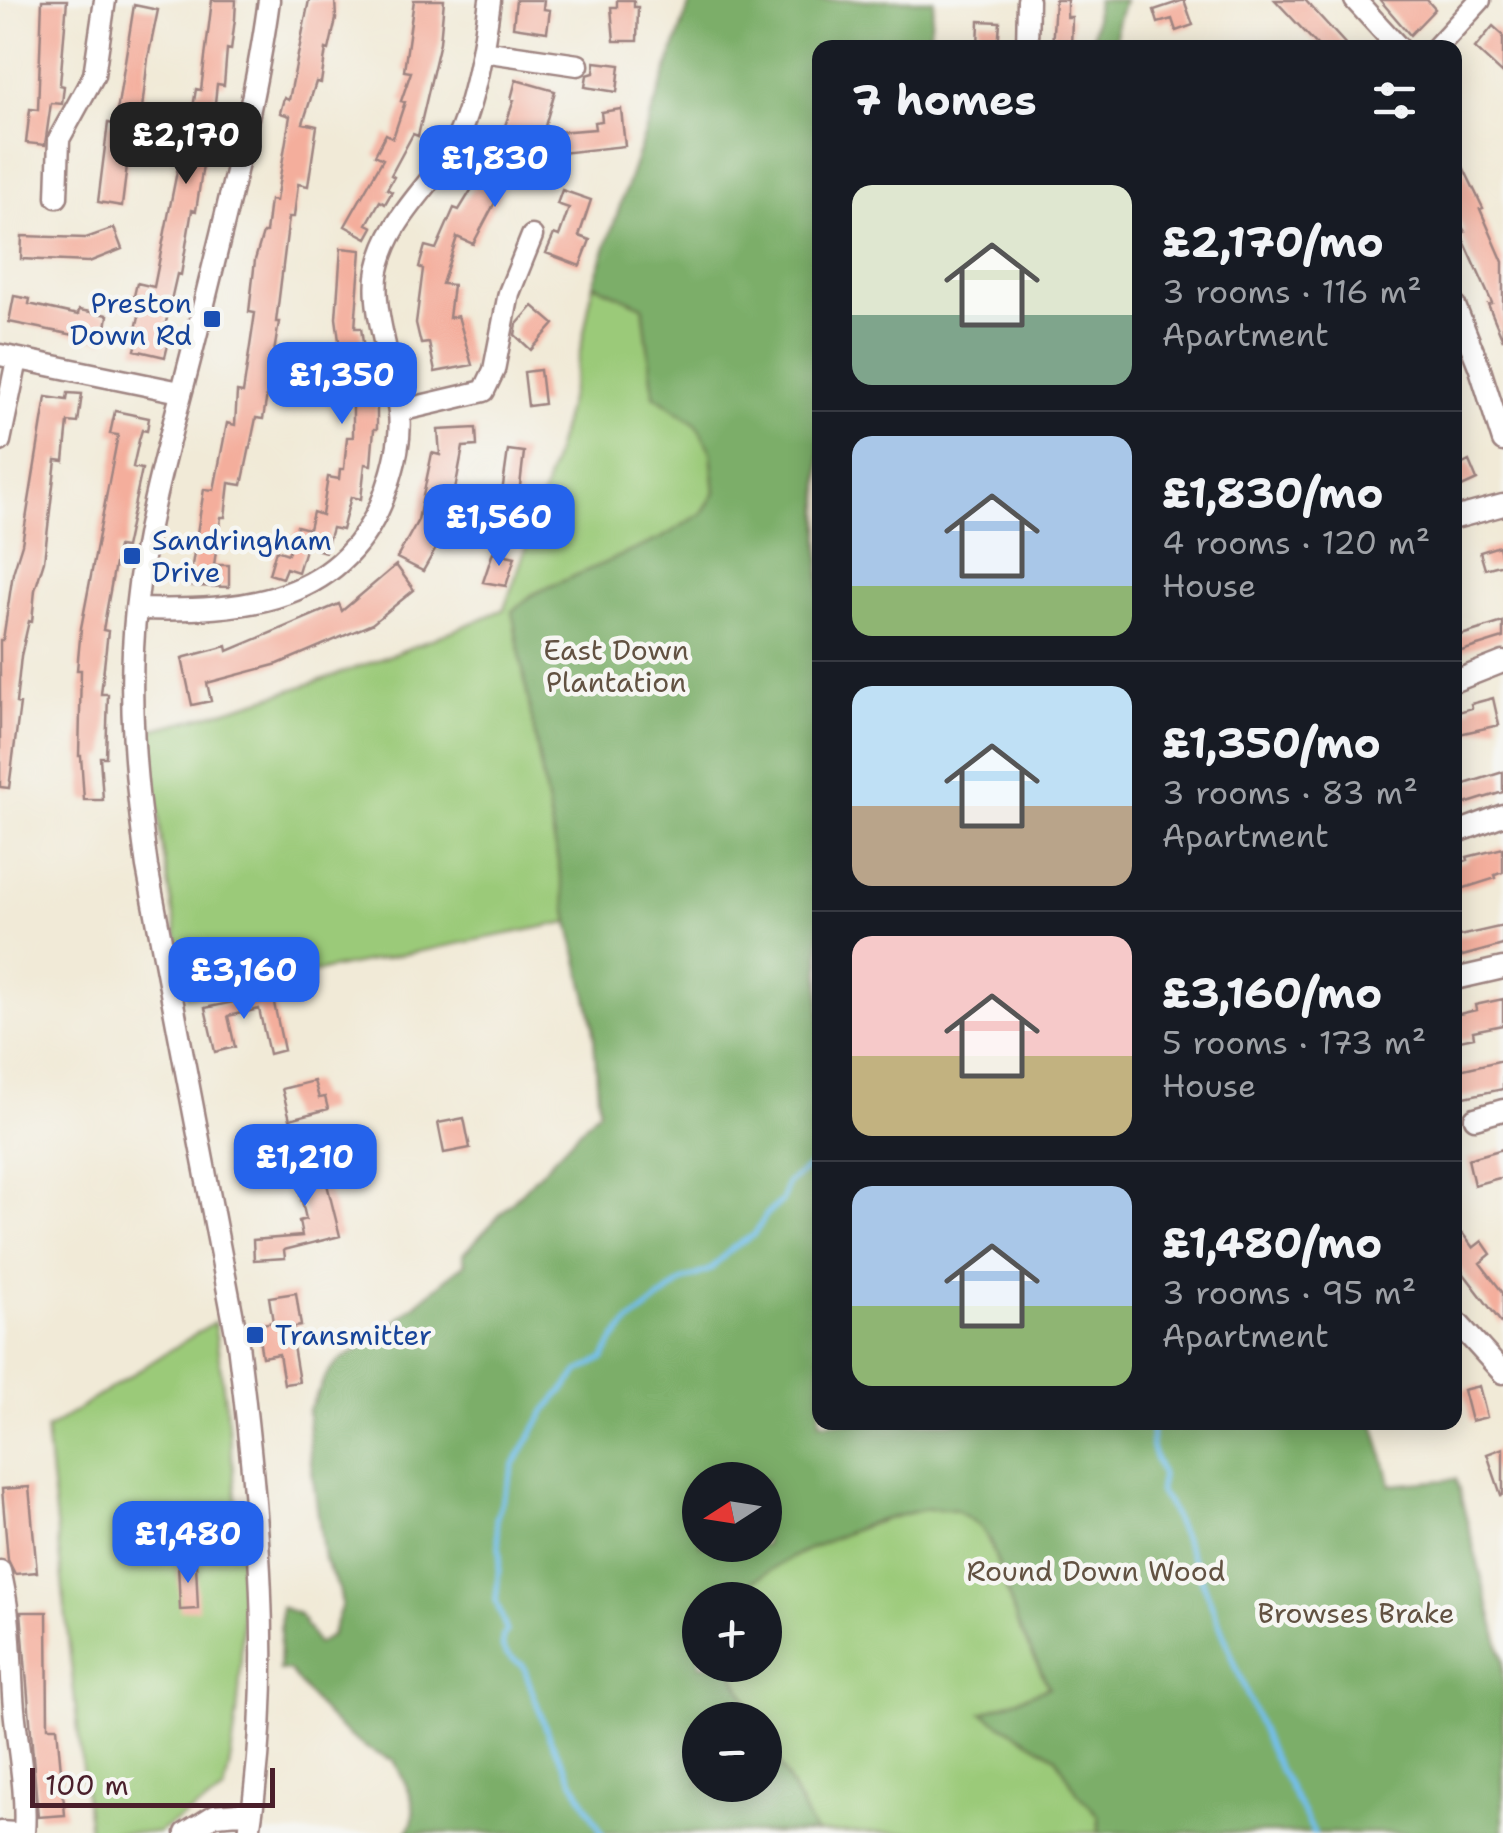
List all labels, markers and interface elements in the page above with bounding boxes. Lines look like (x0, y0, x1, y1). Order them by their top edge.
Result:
text: 7 homes (852, 72, 1037, 128)
icon: filters (1367, 73, 1422, 128)
pin: £2,170 (105, 102, 267, 187)
text: £2,170 (132, 113, 240, 156)
pin: £1,830 (414, 125, 576, 210)
text: £1,830 (441, 136, 549, 179)
text: £2,170/mo (1162, 214, 1384, 270)
icon: home (932, 225, 1052, 345)
text: 3 rooms · 116 m² (1162, 270, 1422, 313)
place label: Preston Down Rd (70, 284, 192, 354)
marker: Preston Down Rd (201, 308, 223, 330)
text: Apartment (1162, 313, 1329, 356)
pin: £1,350 (261, 342, 423, 427)
text: £1,350 (289, 353, 395, 396)
text: £1,830/mo (1162, 465, 1384, 521)
icon: home (932, 476, 1052, 596)
pin: £1,560 (418, 484, 580, 569)
text: £1,560 (446, 495, 552, 538)
place label: Sandringham Drive (152, 521, 332, 591)
text: 4 rooms · 120 m² (1162, 521, 1430, 564)
marker: Sandringham Drive (121, 545, 143, 567)
text: House (1162, 564, 1256, 607)
park label: East Down Plantation (543, 631, 689, 701)
text: £1,350/mo (1162, 715, 1381, 771)
icon: home (932, 726, 1052, 846)
text: 3 rooms · 83 m² (1162, 771, 1418, 814)
text: Apartment (1162, 814, 1329, 857)
pin: £3,160 (163, 937, 325, 1022)
text: £3,160 (190, 948, 298, 991)
text: £3,160/mo (1162, 965, 1382, 1021)
icon: home (932, 976, 1052, 1096)
text: 5 rooms · 173 m² (1162, 1021, 1426, 1064)
text: House (1162, 1064, 1256, 1107)
pin: £1,210 (224, 1124, 386, 1209)
text: £1,210 (256, 1135, 354, 1178)
text: £1,480/mo (1162, 1215, 1382, 1271)
icon: home (932, 1226, 1052, 1346)
text: 3 rooms · 95 m² (1162, 1271, 1416, 1314)
text: Apartment (1162, 1314, 1329, 1357)
place label: Transmitter (275, 1316, 432, 1354)
marker: Transmitter (244, 1324, 266, 1346)
north arrow (682, 1462, 782, 1562)
map controls (682, 1462, 782, 1802)
pin: £1,480 (107, 1501, 269, 1586)
text: £1,480 (134, 1512, 242, 1555)
park label: Round Down Wood (966, 1552, 1226, 1590)
button: + (682, 1582, 782, 1682)
park label: Browses Brake (1257, 1594, 1455, 1632)
button: − (682, 1702, 782, 1802)
scale bar (30, 1763, 275, 1808)
text: 100 m (45, 1766, 129, 1804)

